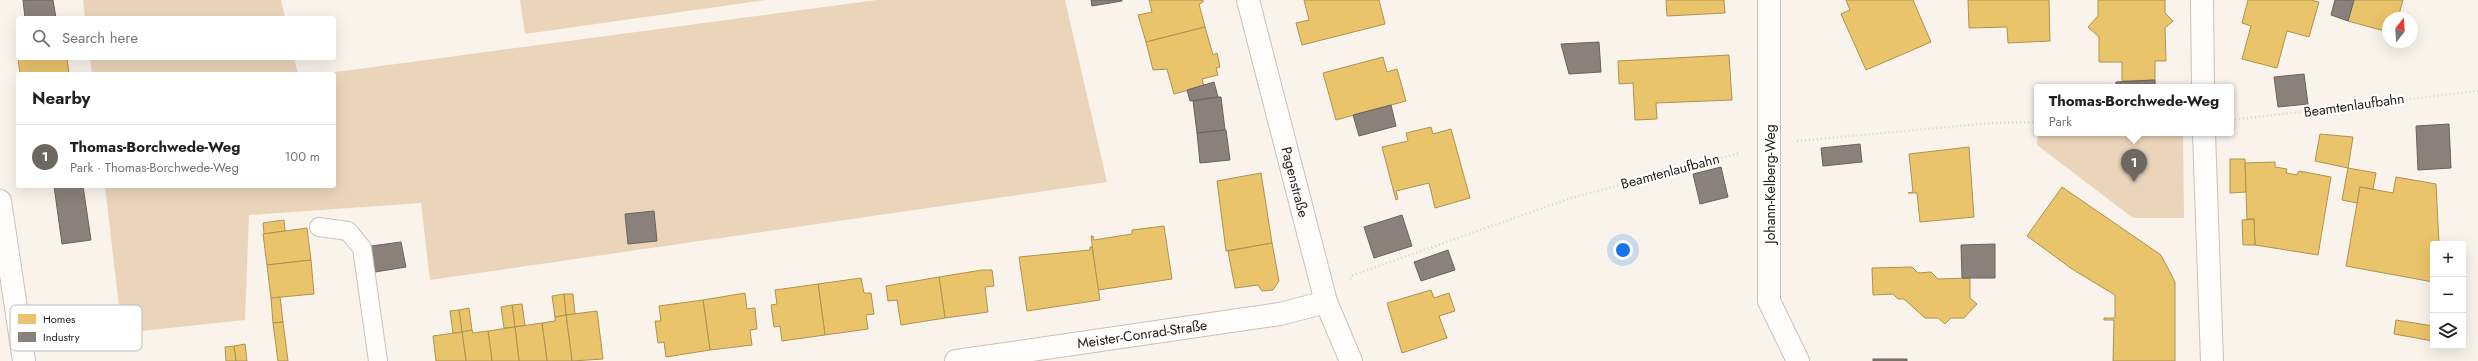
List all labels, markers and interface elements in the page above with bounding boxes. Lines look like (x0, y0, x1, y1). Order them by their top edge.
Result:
north arrow (2382, 12, 2418, 48)
search box (16, 16, 336, 60)
icon: search (30, 27, 52, 49)
text: Search here (62, 27, 138, 49)
popup (2034, 84, 2234, 136)
text: Nearby (32, 86, 90, 110)
street label: Beamtenlaufbahn (2302, 88, 2406, 122)
text: Thomas-Borchwede-Weg (2049, 90, 2219, 112)
text: Park (2049, 112, 2072, 131)
street label: Johann-Kelberg-Weg (1760, 124, 1780, 246)
text: Thomas-Borchwede-Weg (70, 136, 240, 158)
street label: Pagenstraße (1276, 145, 1314, 220)
text: 1 (42, 147, 48, 166)
text: 100 m (285, 147, 320, 166)
street label: Beamtenlaufbahn (1618, 148, 1722, 194)
pin: 1 (2121, 149, 2147, 182)
text: Park · Thomas-Borchwede-Weg (70, 158, 239, 177)
your location (1613, 240, 1633, 260)
map controls (2430, 241, 2466, 349)
button: + (2430, 241, 2466, 277)
button: − (2430, 277, 2466, 313)
legend (10, 305, 142, 351)
text: Homes (43, 311, 76, 327)
button: layers (2430, 313, 2466, 349)
street label: Meister-Conrad-Straße (1076, 315, 1208, 353)
text: Industry (43, 329, 80, 345)

